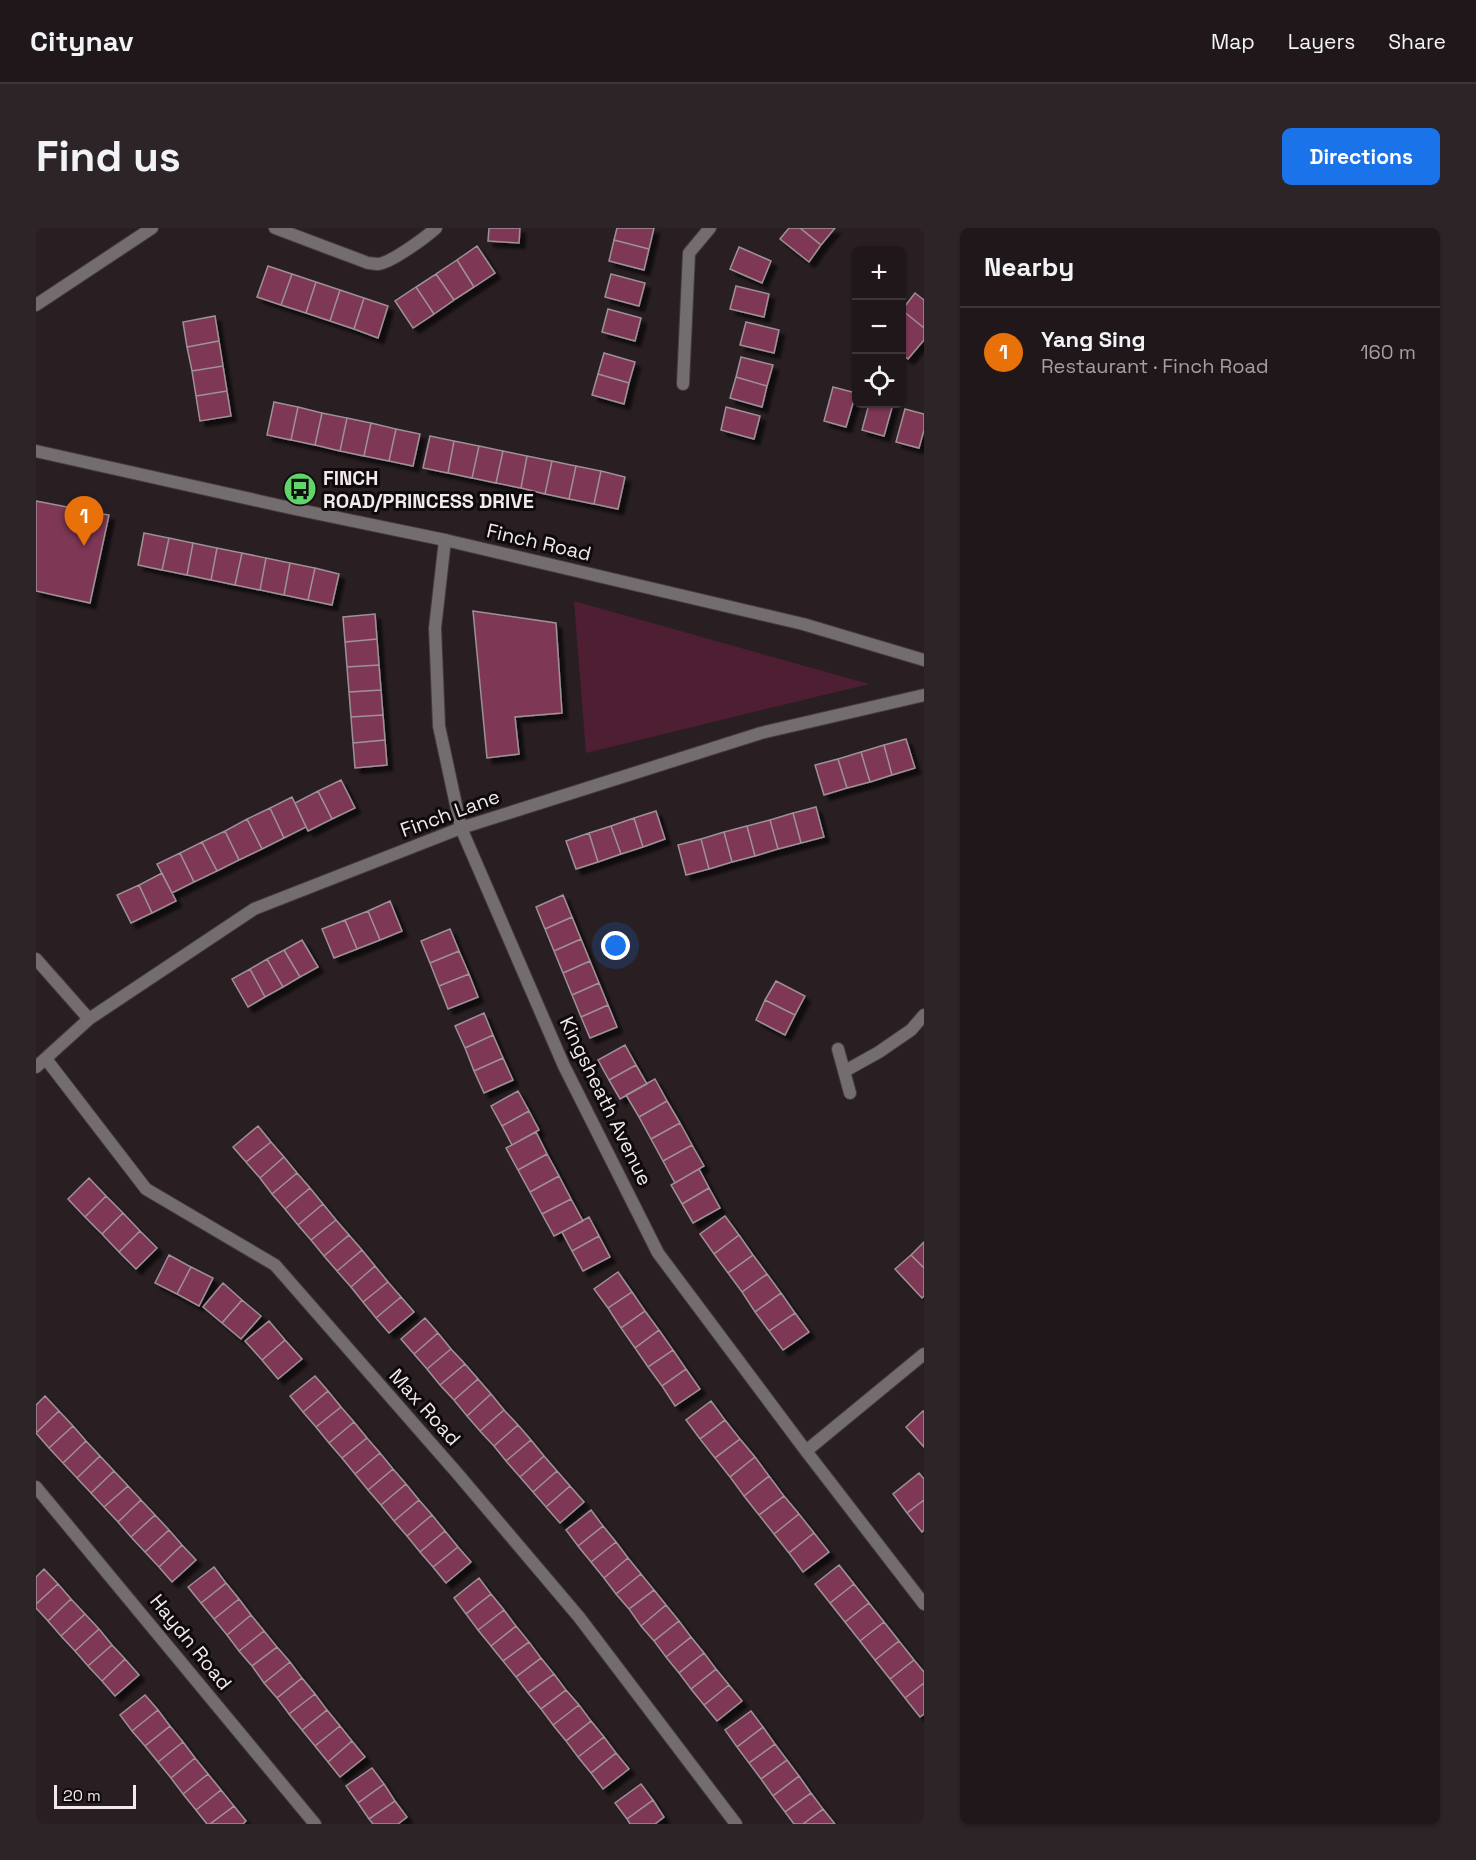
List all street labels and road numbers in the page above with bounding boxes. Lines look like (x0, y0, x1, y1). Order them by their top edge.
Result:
street label: Finch Road (484, 517, 594, 567)
street label: Finch Lane (397, 783, 503, 843)
street label: Kingsheath Avenue (554, 1012, 658, 1190)
street label: Max Road (384, 1363, 466, 1451)
street label: Haydn Road (144, 1589, 238, 1695)

